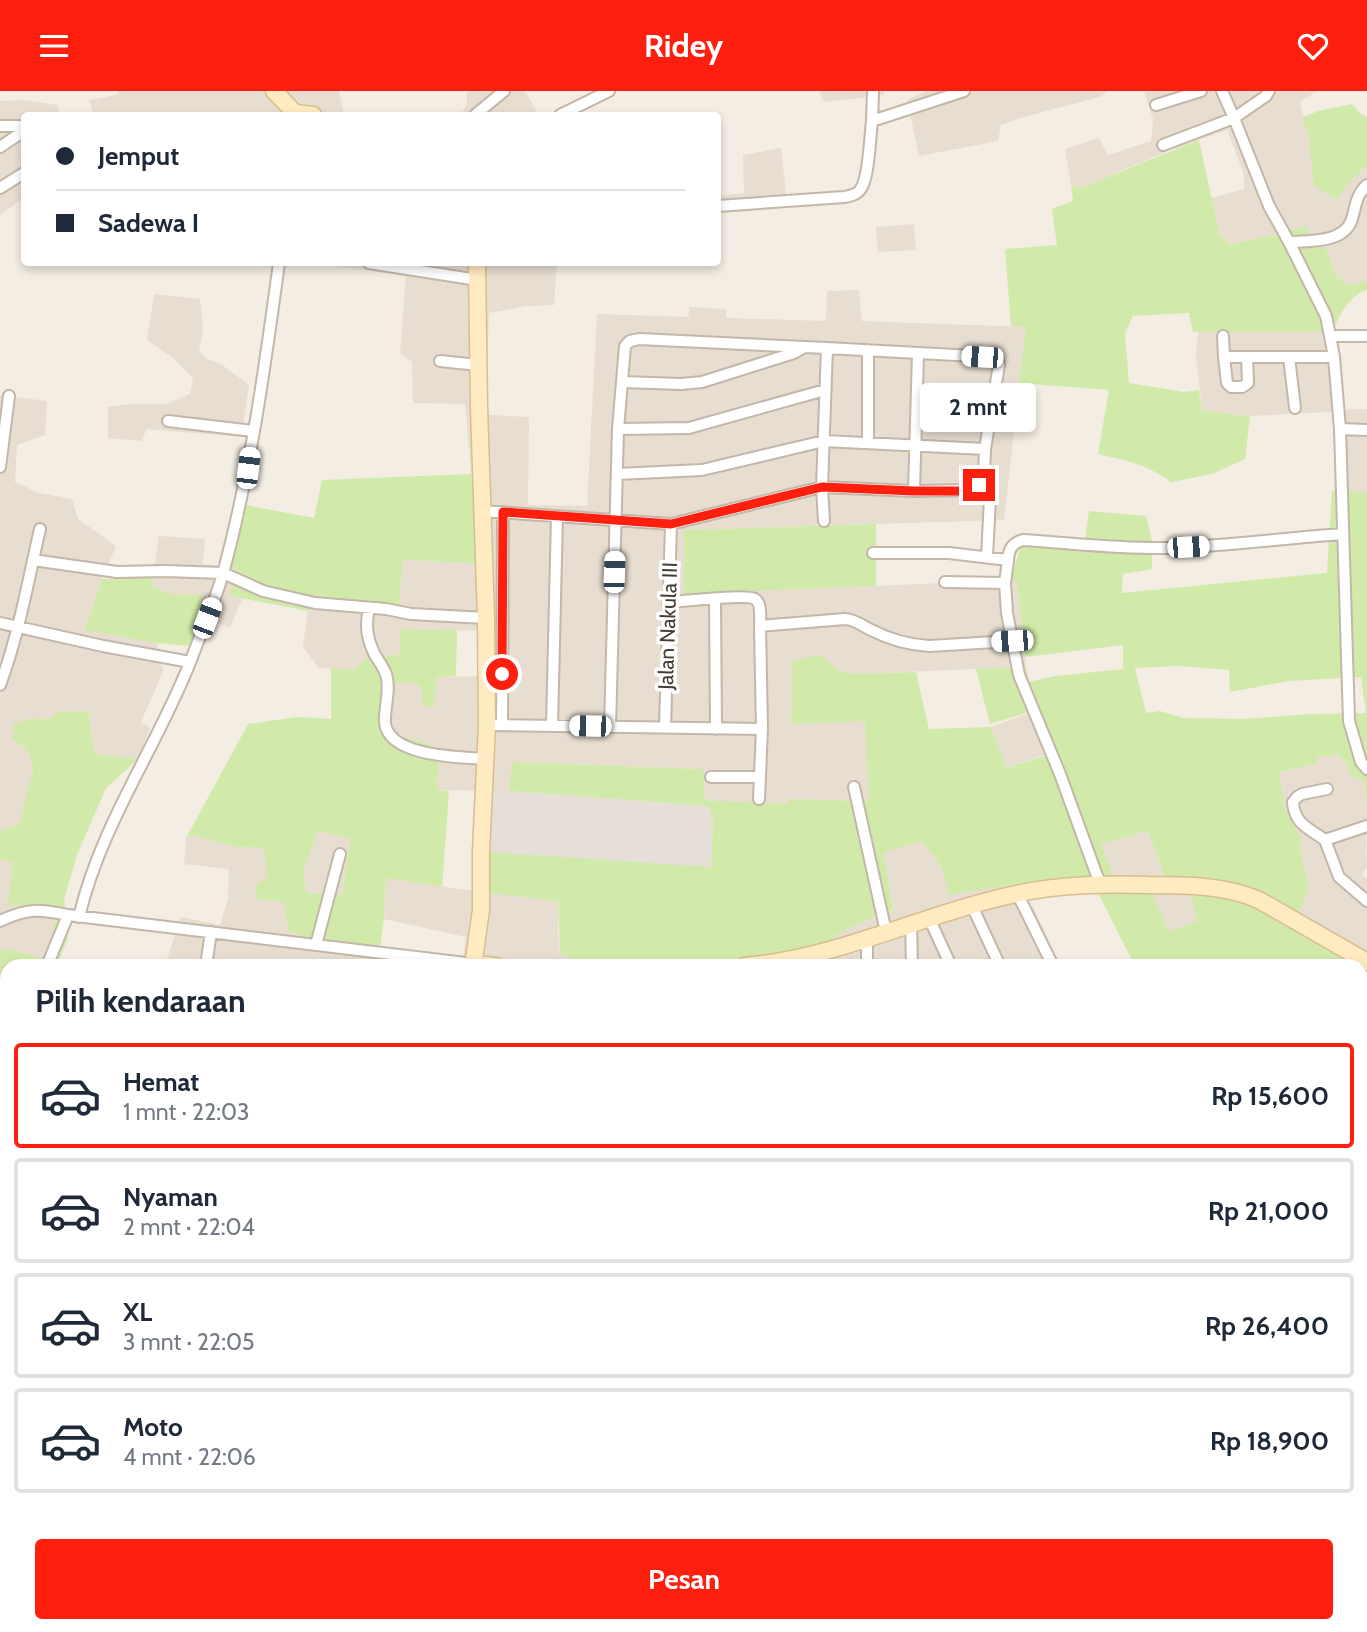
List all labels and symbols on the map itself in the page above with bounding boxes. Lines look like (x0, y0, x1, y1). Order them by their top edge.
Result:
car (961, 345, 1004, 369)
callout: 2 mnt (921, 383, 1037, 433)
car (236, 446, 261, 490)
route end (963, 469, 995, 501)
car (1167, 535, 1210, 559)
car (603, 551, 626, 593)
street label: Jalan Nakula III (653, 562, 682, 691)
car (190, 595, 225, 641)
car (991, 629, 1034, 653)
route start (486, 658, 518, 690)
car (569, 715, 612, 737)

